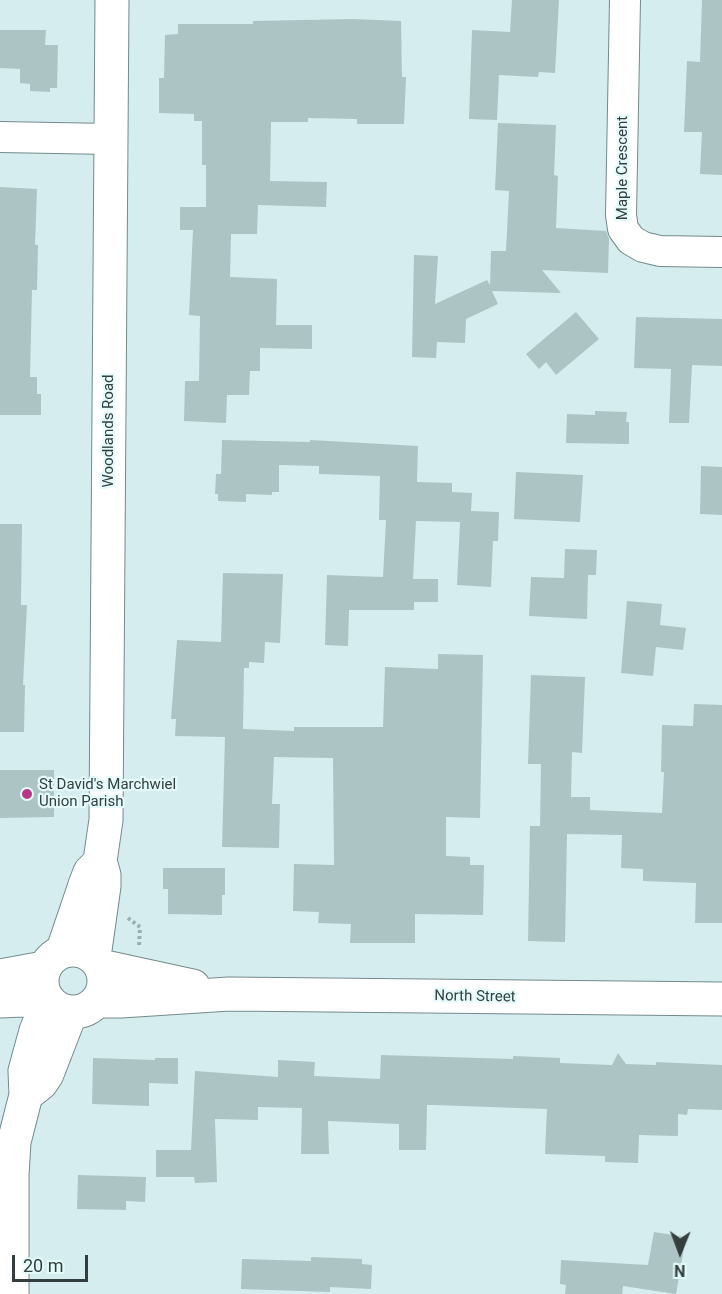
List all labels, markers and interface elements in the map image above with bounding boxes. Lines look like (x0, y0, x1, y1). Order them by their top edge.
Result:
street label: Maple Crescent (614, 116, 632, 220)
street label: Woodlands Road (100, 374, 118, 488)
place label: St David's Marchwiel Union Parish (39, 776, 176, 811)
marker: St David's Marchwiel Union Parish (20, 787, 34, 801)
street label: North Street (434, 987, 516, 1007)
north arrow (650, 1222, 710, 1282)
scale bar (15, 1243, 92, 1281)
text: 20 m (23, 1255, 63, 1276)
text: N (674, 1261, 685, 1280)

